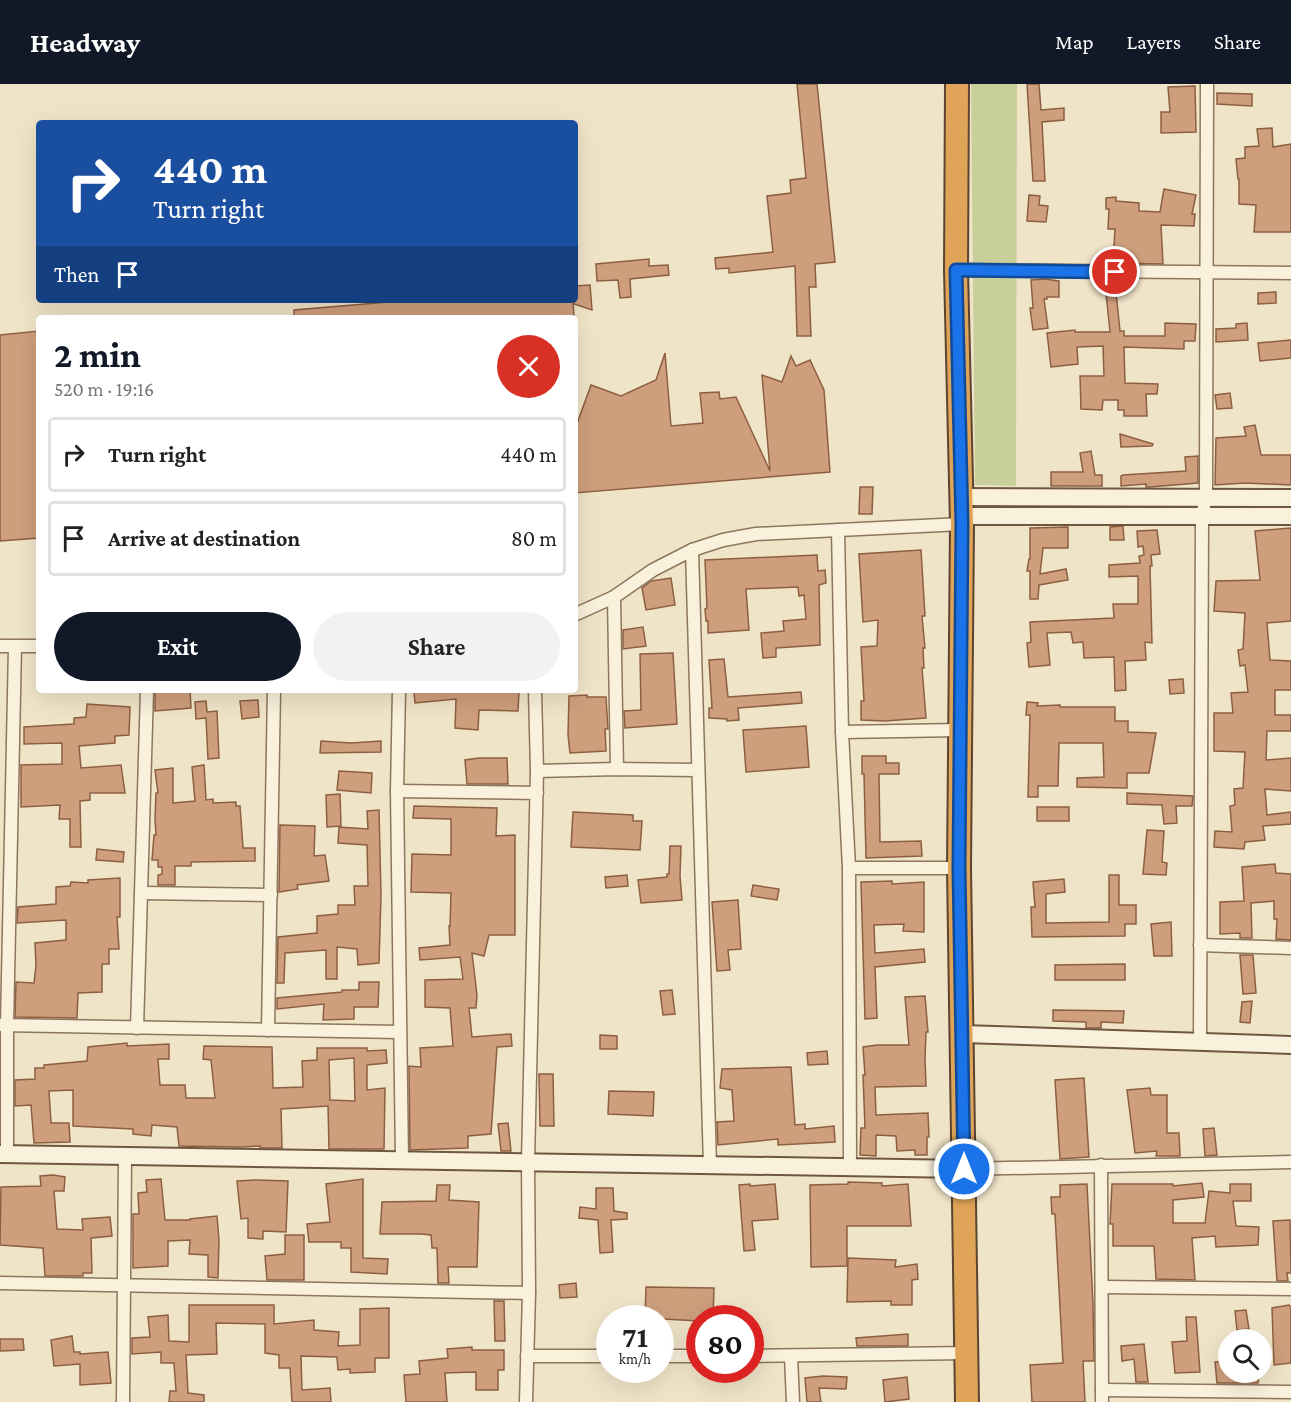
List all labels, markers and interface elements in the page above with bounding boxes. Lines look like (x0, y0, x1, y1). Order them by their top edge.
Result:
text: Headway (30, 27, 140, 58)
text: Map (1055, 30, 1094, 54)
text: Layers (1127, 30, 1181, 54)
text: Share (1214, 30, 1261, 54)
icon: right (54, 144, 132, 222)
text: 440 m (153, 145, 267, 192)
text: Turn right (153, 194, 264, 224)
pin (1089, 246, 1140, 297)
icon: arrive (1098, 255, 1131, 288)
icon: arrive (111, 258, 144, 291)
text: Then (54, 262, 99, 287)
text: 2 min (54, 335, 141, 375)
button: close (497, 335, 560, 398)
text: 520 m · 19:16 (54, 378, 154, 400)
icon: right (57, 438, 90, 471)
text: Turn right (108, 442, 206, 467)
text: 440 m (500, 442, 557, 467)
icon: arrive (57, 522, 90, 555)
text: Arrive at destination (108, 526, 300, 551)
text: 80 m (511, 526, 557, 551)
button: Exit (54, 612, 301, 681)
button: Share (313, 612, 560, 681)
position arrow (932, 1137, 996, 1201)
speed limit sign: 80 (686, 1305, 764, 1383)
text: 71 (622, 1320, 648, 1353)
map controls (1218, 1329, 1272, 1383)
button: search (1218, 1329, 1272, 1383)
text: km/h (619, 1351, 651, 1367)

